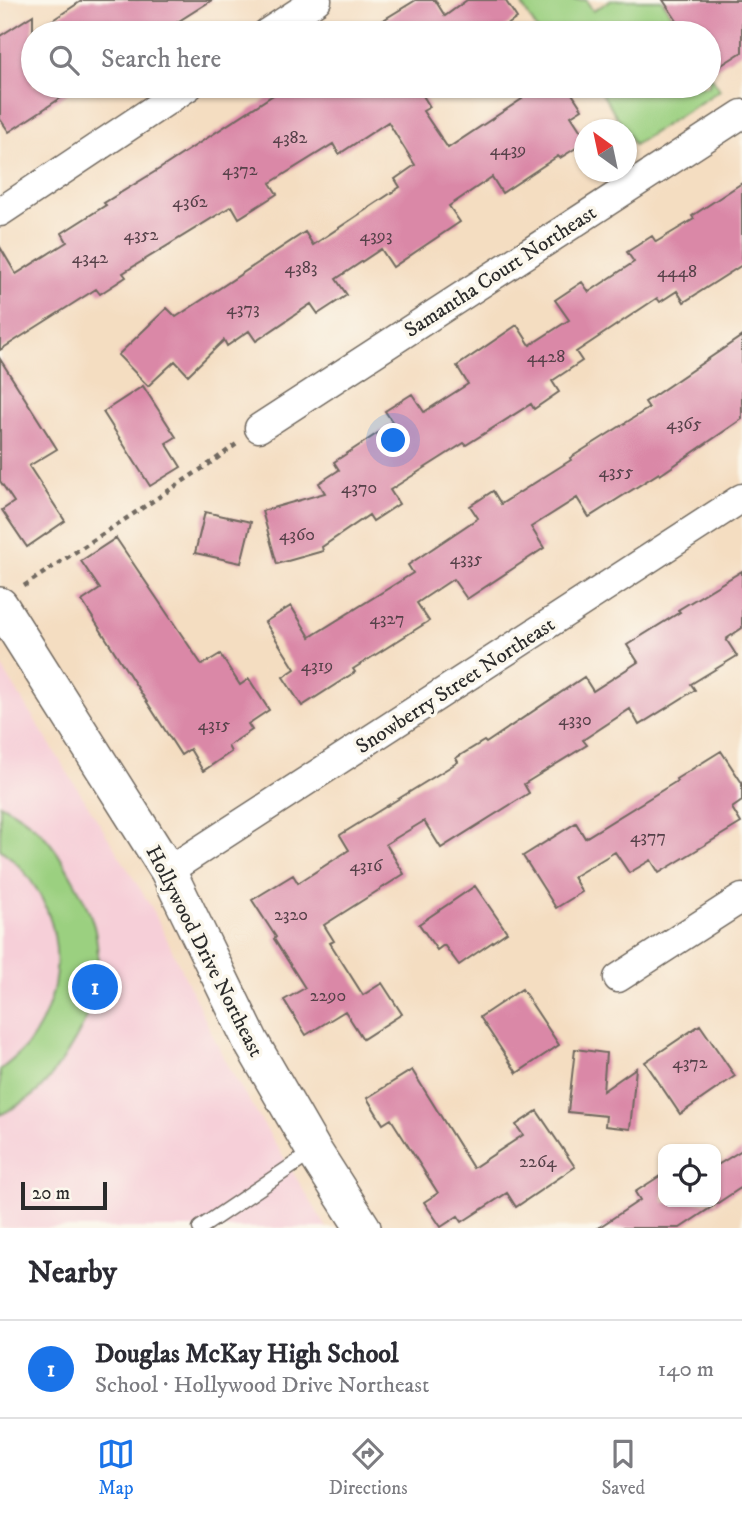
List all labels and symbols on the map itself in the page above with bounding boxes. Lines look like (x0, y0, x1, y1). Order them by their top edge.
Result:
north arrow (574, 119, 637, 182)
house number: 4382 (273, 127, 308, 149)
house number: 4439 (490, 139, 526, 161)
house number: 4372 (222, 159, 258, 181)
house number: 4362 (172, 191, 208, 213)
street label: Samantha Court Northeast (400, 200, 602, 344)
house number: 4352 (124, 224, 159, 246)
house number: 4393 (360, 225, 392, 247)
house number: 4342 (72, 247, 108, 269)
house number: 4383 (285, 257, 317, 279)
house number: 4448 (657, 261, 697, 283)
house number: 4373 (226, 298, 260, 320)
house number: 4428 (527, 346, 565, 368)
house number: 4365 (666, 413, 702, 435)
your location (376, 423, 410, 457)
house number: 4355 (599, 461, 634, 483)
house number: 4370 (341, 477, 377, 499)
house number: 4360 (279, 524, 315, 546)
house number: 4335 (450, 548, 482, 570)
house number: 4327 (370, 608, 404, 630)
street label: Snowberry Street Northeast (351, 612, 560, 760)
house number: 4319 (301, 655, 333, 677)
house number: 4330 (558, 709, 592, 731)
house number: 4315 (198, 714, 230, 736)
house number: 4377 (630, 826, 666, 848)
street label: Hollywood Drive Northeast (139, 841, 269, 1062)
house number: 4316 (350, 855, 383, 877)
house number: 2320 (274, 904, 308, 926)
pin: 1 (72, 961, 118, 1013)
house number: 2290 (310, 985, 346, 1007)
house number: 4372 (672, 1052, 708, 1074)
house number: 2264 (519, 1151, 557, 1173)
scale bar (21, 1179, 107, 1211)

